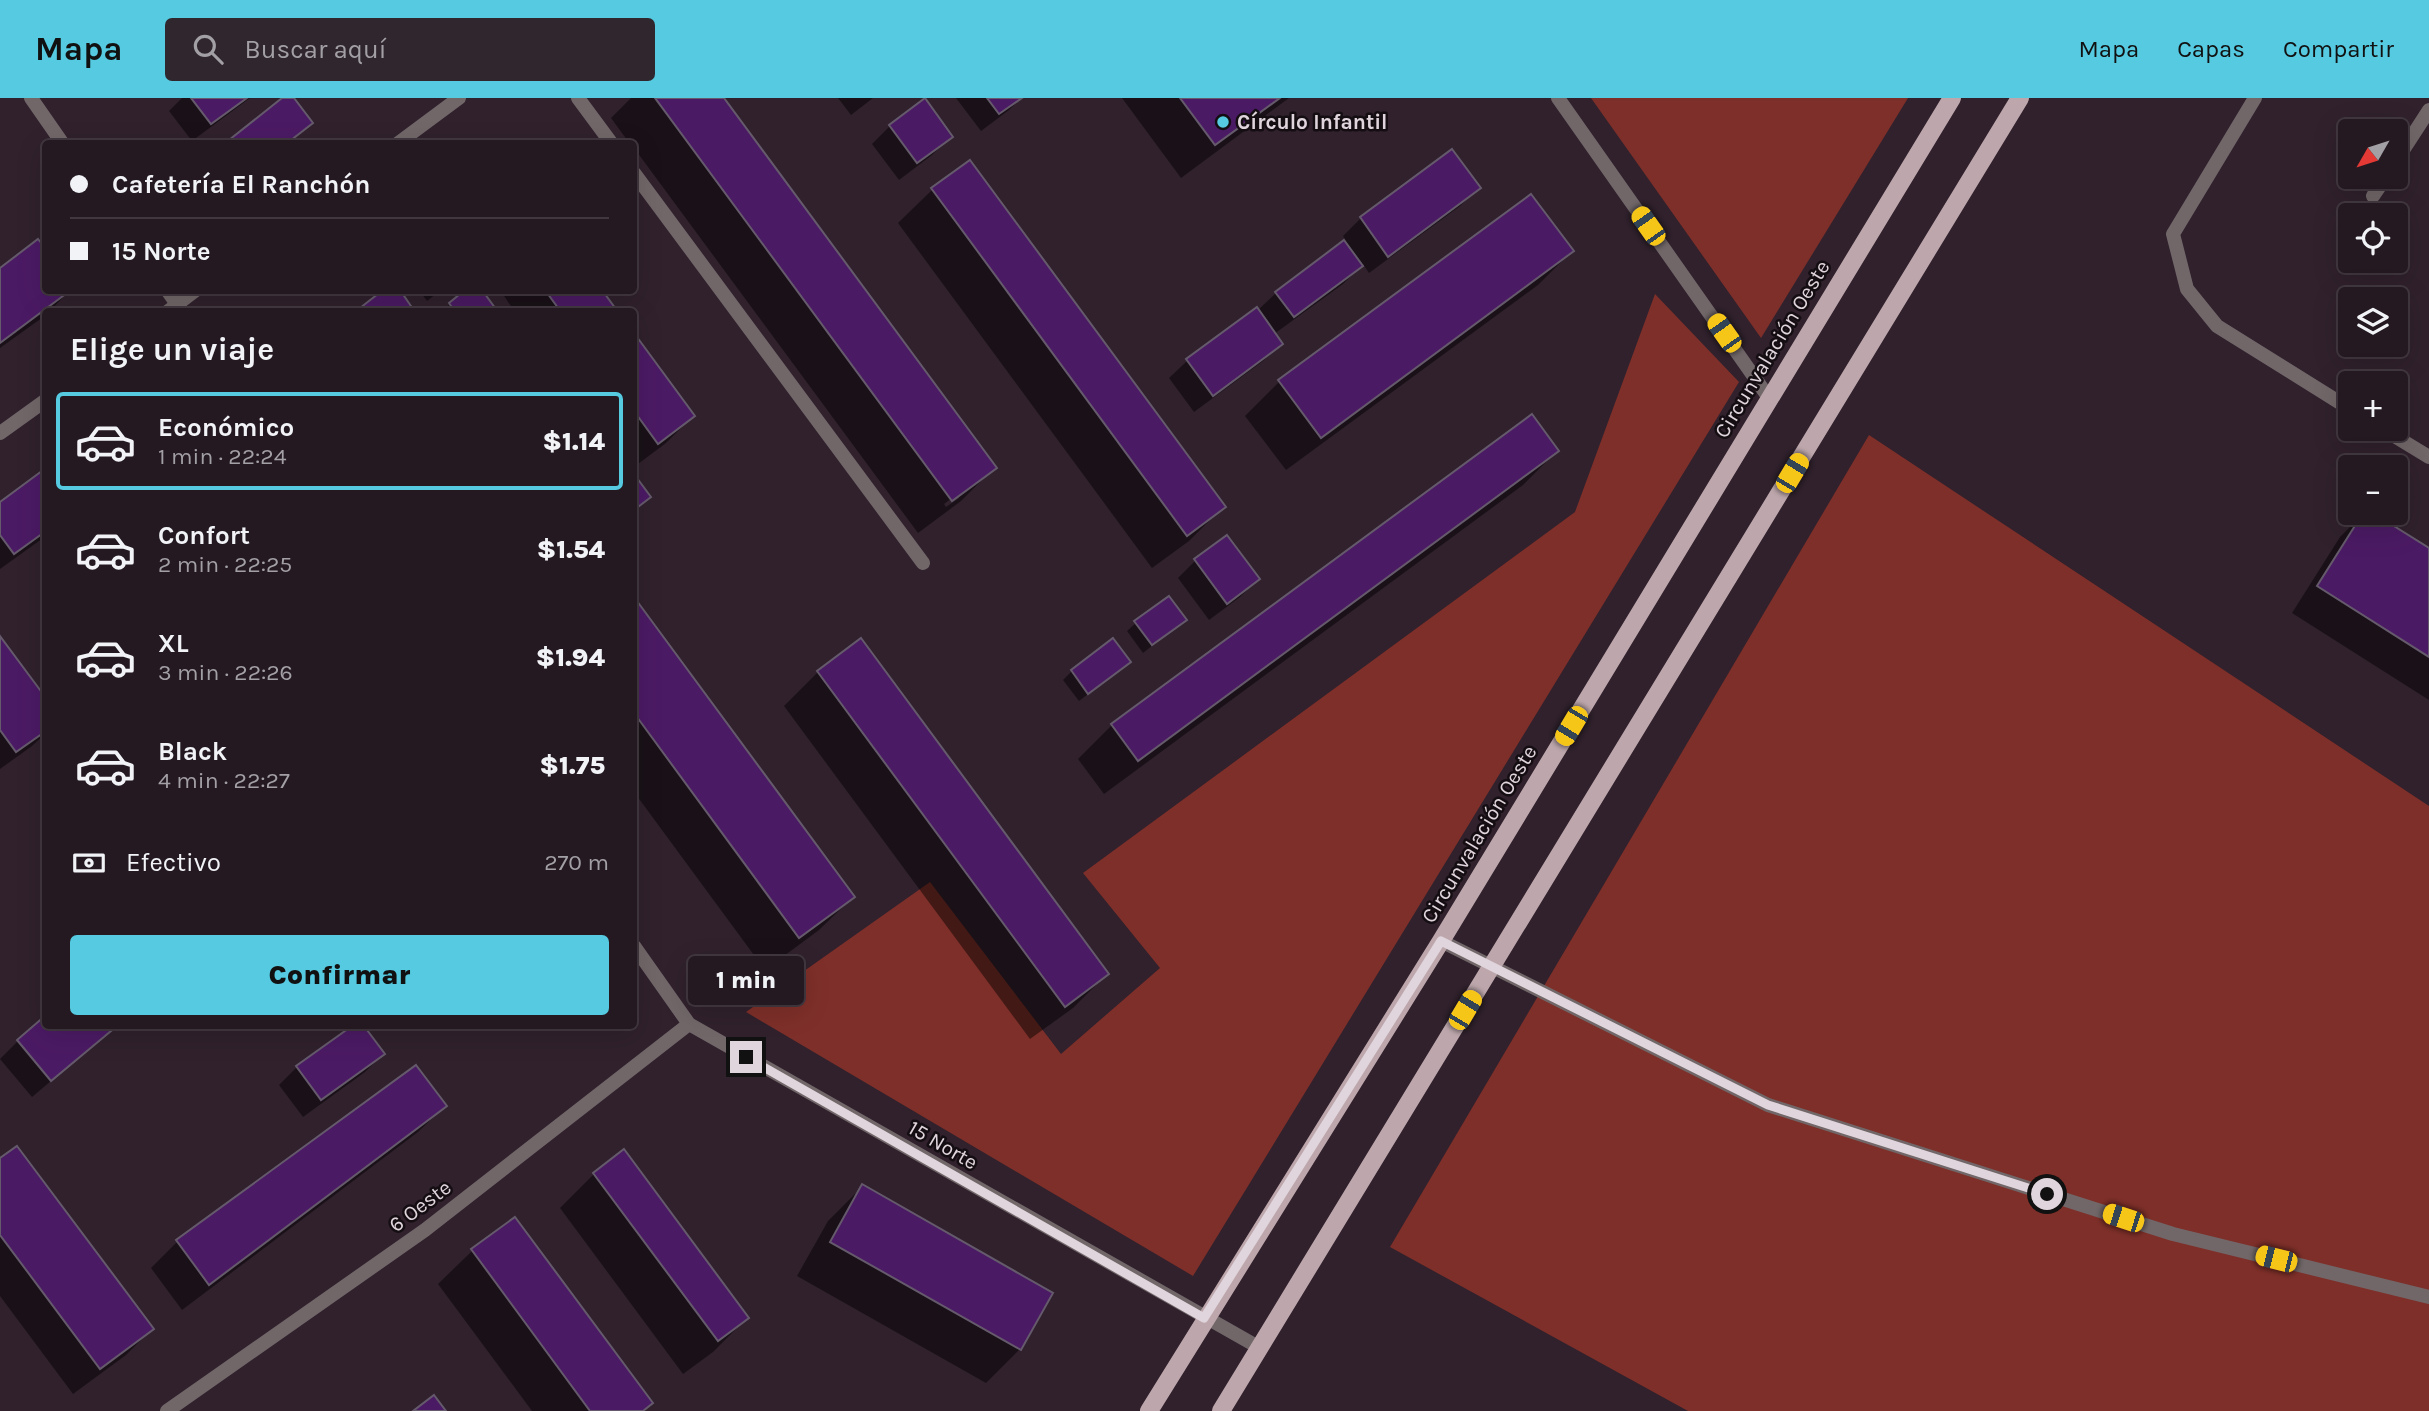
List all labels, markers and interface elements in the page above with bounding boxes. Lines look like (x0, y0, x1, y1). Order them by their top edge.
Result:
search box (165, 18, 655, 81)
text: Mapa (35, 30, 123, 68)
icon: search (189, 30, 227, 68)
text: Buscar aquí (245, 34, 386, 65)
text: Mapa (2078, 35, 2139, 63)
text: Capas (2177, 35, 2245, 63)
text: Compartir (2283, 35, 2394, 63)
place label: Círculo Infantil (1237, 110, 1387, 134)
marker: Círculo Infantil (1215, 114, 1231, 130)
north arrow (2338, 119, 2408, 189)
map controls (2338, 119, 2408, 525)
text: Cafetería El Ranchón (112, 169, 370, 200)
car (1628, 203, 1669, 249)
button: locate (2338, 203, 2408, 273)
text: 15 Norte (112, 236, 211, 267)
street label: Circunvalación Oeste (1709, 256, 1835, 442)
button: layers (2338, 287, 2408, 357)
car (1704, 310, 1745, 356)
text: Elige un viaje (70, 331, 274, 368)
button: + (2338, 371, 2408, 441)
icon: car (74, 410, 137, 473)
text: Económico (158, 412, 294, 443)
text: $1.14 (542, 426, 605, 457)
text: 1 min · 22:24 (158, 443, 286, 470)
car (1773, 450, 1812, 496)
button: − (2338, 455, 2408, 525)
icon: car (74, 518, 137, 581)
text: Confort (158, 520, 250, 551)
text: $1.54 (537, 534, 605, 565)
text: 2 min · 22:25 (158, 551, 292, 578)
icon: car (74, 626, 137, 689)
text: XL (158, 628, 189, 659)
text: $1.94 (536, 642, 605, 673)
text: 3 min · 22:26 (158, 659, 293, 686)
car (1552, 703, 1591, 749)
icon: car (74, 734, 137, 797)
text: Black (158, 736, 227, 767)
street label: Circunvalación Oeste (1416, 741, 1542, 927)
text: $1.75 (540, 750, 605, 781)
text: 4 min · 22:27 (158, 767, 290, 794)
icon: cash (70, 844, 108, 882)
text: Efectivo (126, 847, 221, 878)
text: 270 m (544, 849, 609, 876)
button: Confirmar (70, 935, 609, 1015)
callout: 1 min (688, 956, 804, 1004)
text: 1 min (716, 967, 776, 994)
car (1446, 987, 1485, 1033)
route end (730, 1041, 762, 1073)
street label: 15 Norte (904, 1116, 982, 1174)
street label: 6 Oeste (384, 1175, 456, 1237)
route start (2031, 1178, 2063, 1210)
car (2100, 1202, 2147, 1234)
car (2254, 1244, 2299, 1274)

